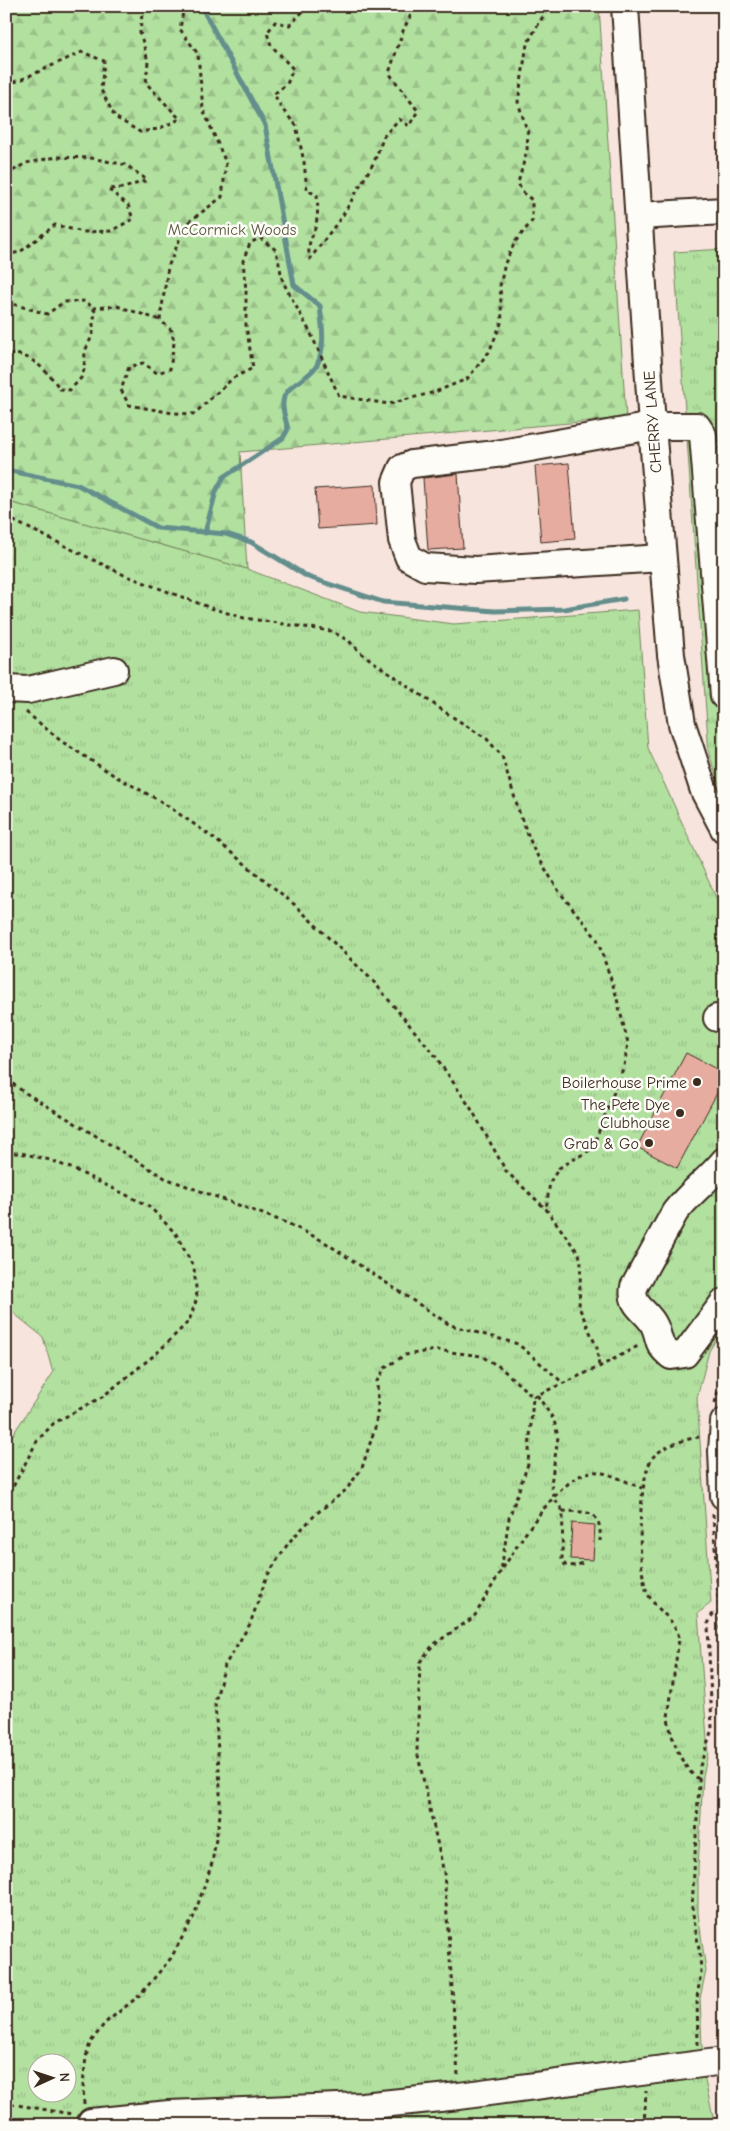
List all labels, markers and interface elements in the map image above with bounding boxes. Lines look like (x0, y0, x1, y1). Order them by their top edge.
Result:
park label: McCormick Woods (168, 221, 297, 239)
street label: CHERRY LANE (640, 370, 666, 474)
place label: Boilerhouse Prime (562, 1074, 687, 1092)
marker: Boilerhouse Prime (691, 1076, 703, 1088)
place label: The Pete Dye Clubhouse (581, 1096, 670, 1132)
marker: The Pete Dye Clubhouse (674, 1107, 686, 1119)
place label: Grab & Go (564, 1135, 639, 1153)
marker: Grab & Go (643, 1137, 655, 1149)
north arrow (28, 2054, 78, 2104)
text: N (56, 2072, 73, 2082)

